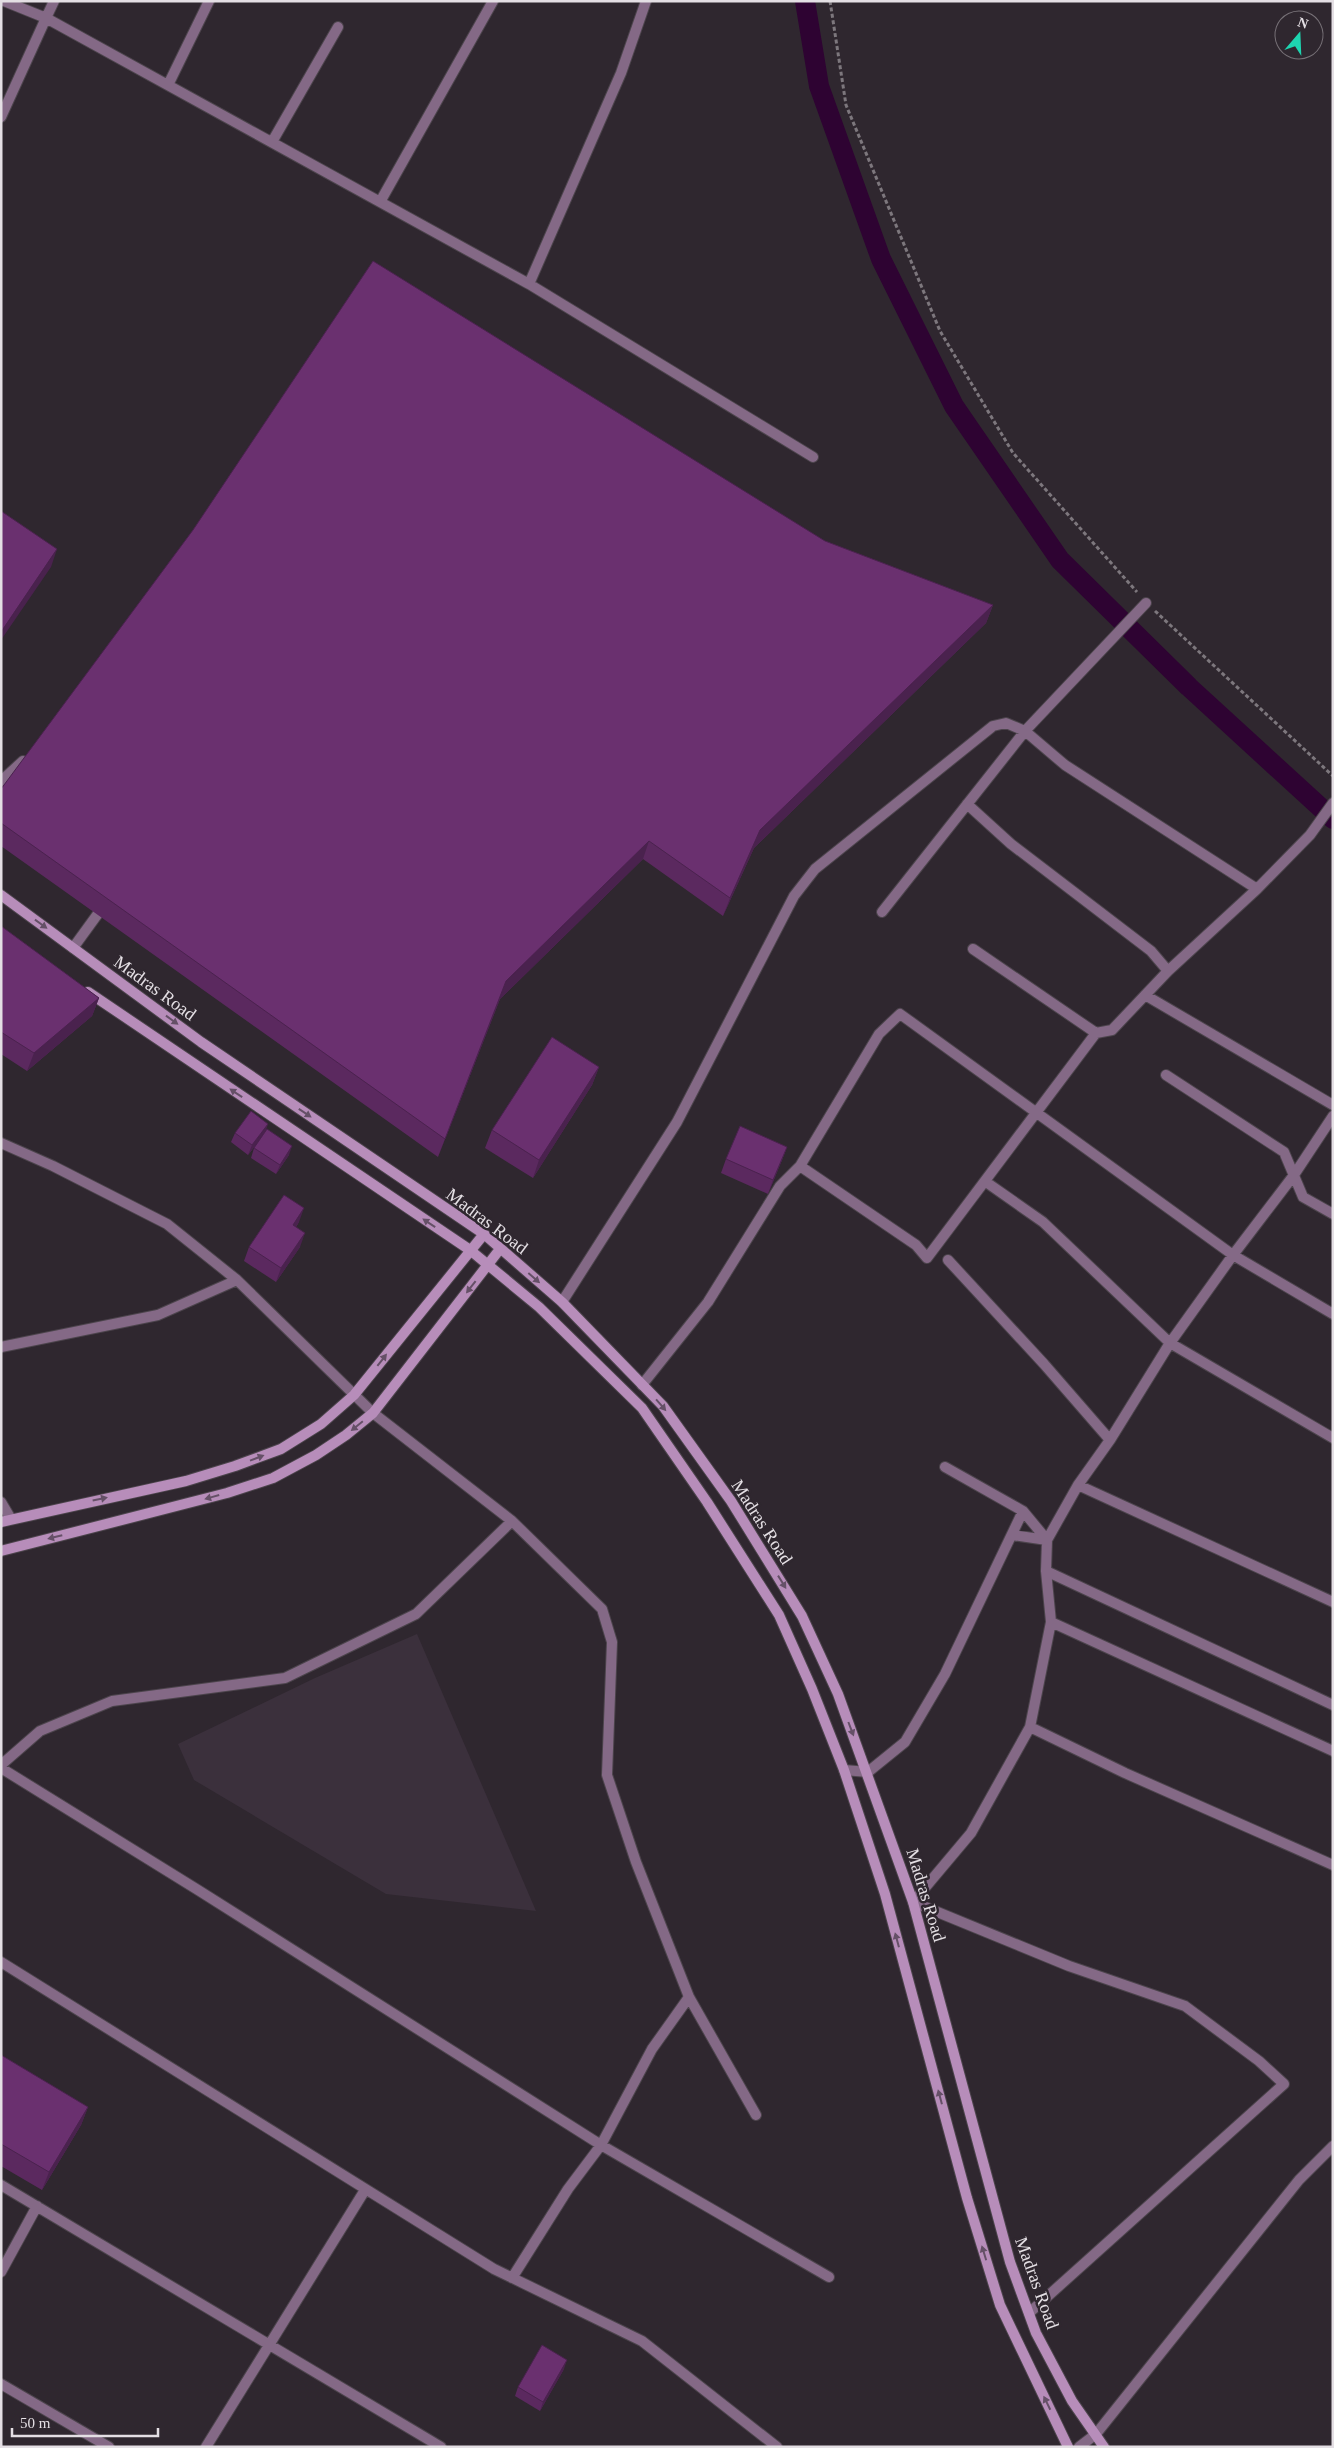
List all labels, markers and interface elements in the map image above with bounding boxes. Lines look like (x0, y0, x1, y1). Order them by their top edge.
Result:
north arrow (1274, 10, 1324, 60)
text: N (1296, 14, 1310, 32)
one-way arrow (34, 919, 48, 929)
street label: Madras Road (110, 952, 200, 1024)
one-way arrow (165, 1015, 179, 1025)
one-way arrow (230, 1088, 243, 1098)
one-way arrow (298, 1108, 312, 1117)
street label: Madras Road (442, 1184, 532, 1258)
one-way arrow (422, 1218, 436, 1228)
one-way arrow (527, 1272, 540, 1283)
one-way arrow (466, 1281, 476, 1294)
one-way arrow (377, 1353, 388, 1366)
one-way arrow (655, 1398, 666, 1411)
one-way arrow (351, 1421, 364, 1432)
one-way arrow (249, 1454, 264, 1461)
street label: Madras Road (727, 1476, 797, 1568)
one-way arrow (205, 1493, 220, 1501)
one-way arrow (92, 1495, 108, 1503)
one-way arrow (47, 1533, 62, 1541)
one-way arrow (777, 1576, 786, 1589)
one-way arrow (847, 1722, 855, 1737)
street label: Madras Road (902, 1846, 950, 1944)
one-way arrow (893, 1933, 901, 1948)
one-way arrow (935, 2090, 943, 2105)
street label: Madras Road (1011, 2234, 1063, 2332)
one-way arrow (980, 2246, 988, 2261)
one-way arrow (1042, 2396, 1050, 2410)
scale bar (12, 2406, 159, 2438)
text: 50 m (20, 2415, 51, 2431)

